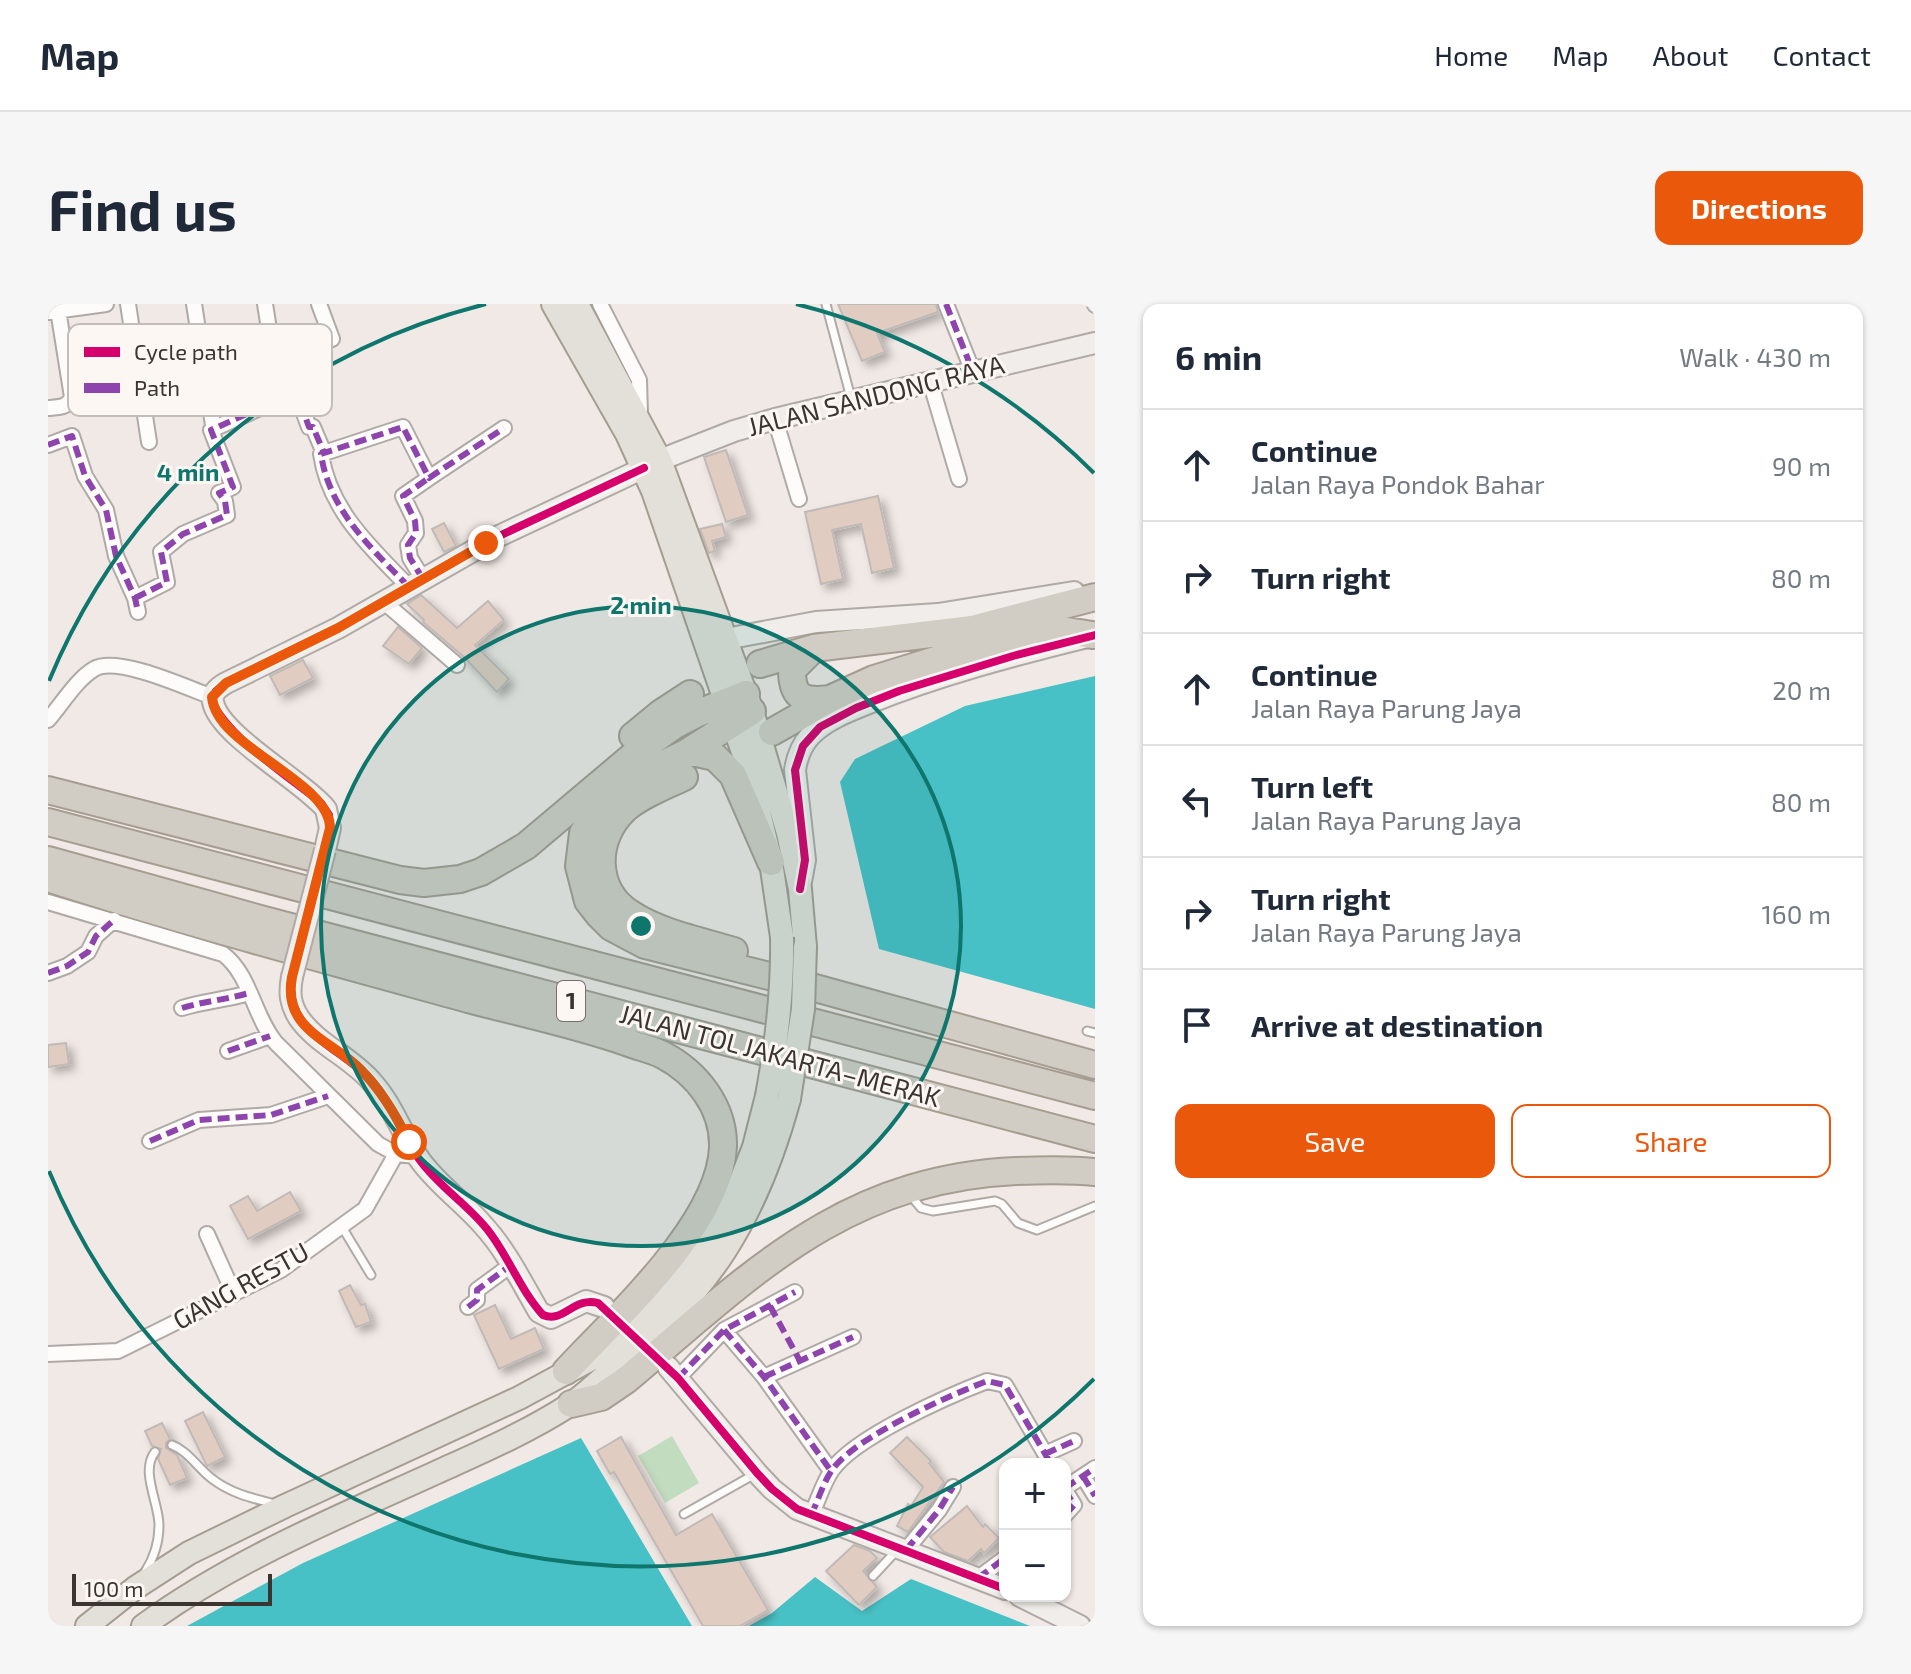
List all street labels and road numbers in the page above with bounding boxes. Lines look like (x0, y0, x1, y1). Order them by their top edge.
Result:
street label: JALAN SANDONG RAYA (744, 348, 1007, 441)
road number: 1 (557, 981, 585, 1021)
street label: JALAN TOL JAKARTA–MERAK (617, 997, 944, 1112)
street label: GANG RESTU (167, 1235, 314, 1335)

